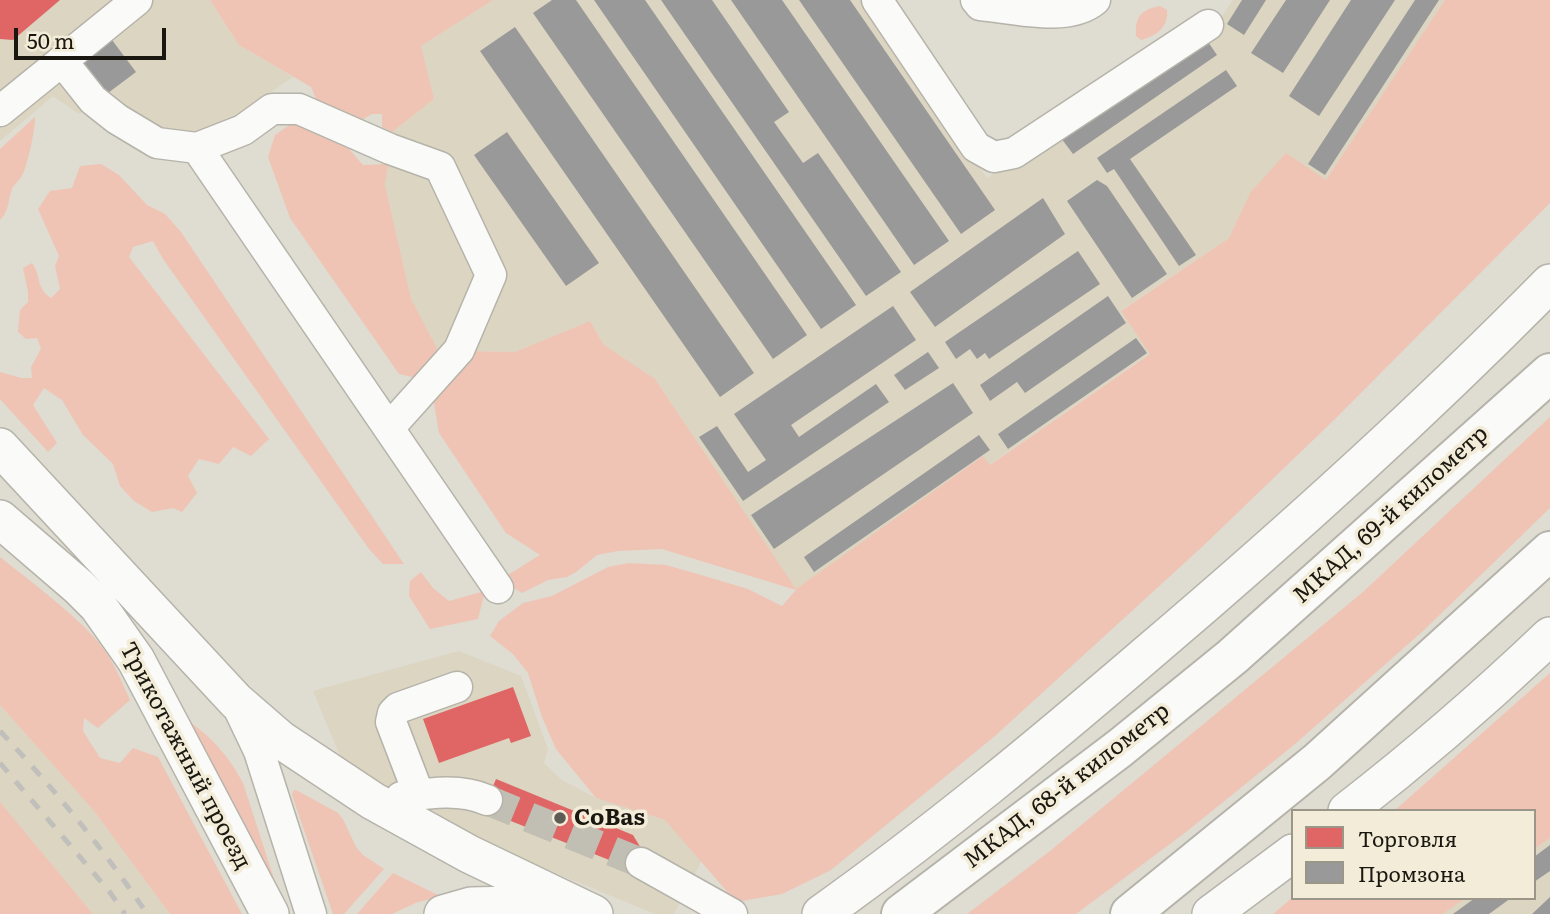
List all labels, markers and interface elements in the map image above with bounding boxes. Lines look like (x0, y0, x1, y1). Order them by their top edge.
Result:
scale bar (18, 14, 170, 58)
text: 50 m (27, 24, 74, 55)
street label: МКАД, 69-й километр (1288, 420, 1494, 610)
street label: Трикотажный проезд (113, 638, 257, 874)
street label: МКАД, 68-й километр (959, 697, 1175, 875)
place label: CoBas (574, 804, 645, 832)
legend (1291, 809, 1536, 900)
marker: CoBas (552, 810, 568, 826)
text: Торговля (1358, 822, 1457, 853)
text: Промзона (1358, 857, 1465, 888)

